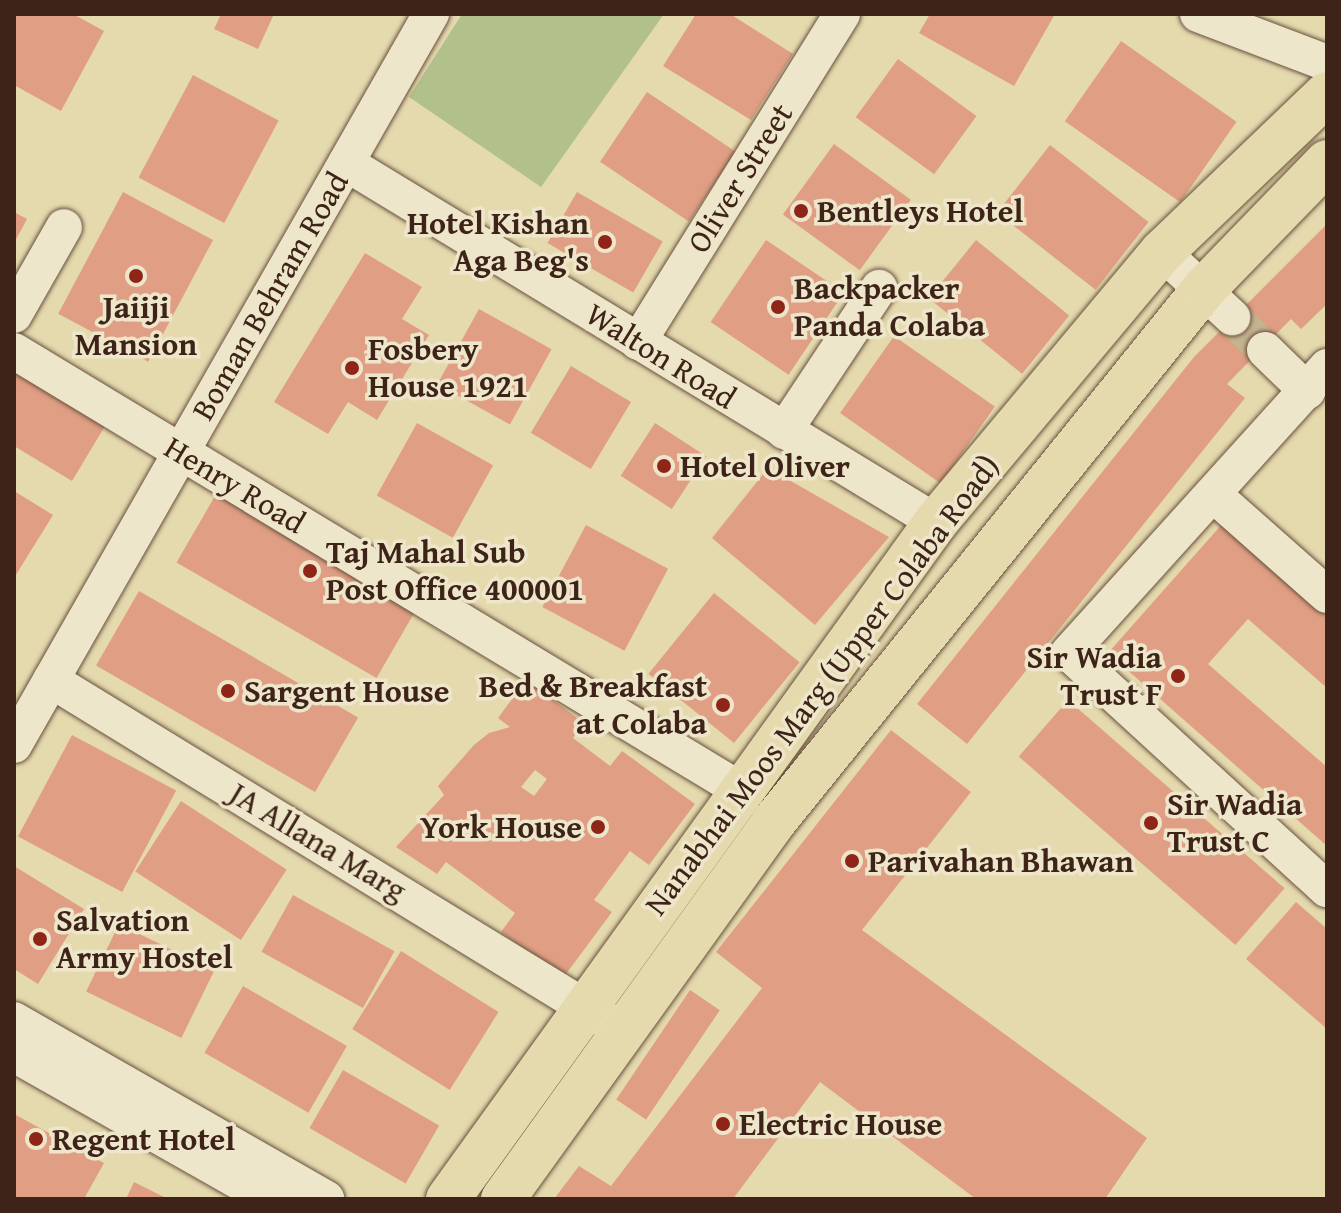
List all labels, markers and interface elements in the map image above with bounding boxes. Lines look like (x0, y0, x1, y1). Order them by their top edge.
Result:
street label: Oliver Street (679, 96, 801, 260)
street label: Boman Behram Road (183, 165, 357, 427)
place label: Bentleys Hotel (817, 192, 1023, 230)
marker: Bentleys Hotel (792, 202, 810, 220)
place label: Hotel Kishan Aga Beg's (407, 205, 589, 280)
marker: Hotel Kishan Aga Beg's (596, 233, 614, 251)
marker: Jaiiji Mansion (127, 267, 145, 285)
place label: Backpacker Panda Colaba (794, 270, 985, 345)
place label: Jaiiji Mansion (75, 289, 197, 364)
street label: Walton Road (579, 295, 743, 417)
marker: Backpacker Panda Colaba (769, 298, 787, 316)
place label: Fosbery House 1921 (368, 331, 528, 406)
marker: Fosbery House 1921 (343, 359, 361, 377)
street label: Henry Road (158, 428, 312, 542)
street label: Nanabhai Moos Marg (Upper Colaba Road) (636, 447, 1008, 923)
place label: Hotel Oliver (680, 447, 850, 485)
marker: Hotel Oliver (655, 457, 673, 475)
place label: Taj Mahal Sub Post Office 400001 (326, 534, 584, 609)
marker: Taj Mahal Sub Post Office 400001 (301, 562, 319, 580)
place label: Sir Wadia Trust F (1026, 639, 1162, 714)
marker: Sir Wadia Trust F (1169, 667, 1187, 685)
place label: Bed & Breakfast at Colaba (479, 668, 707, 743)
place label: Sargent House (244, 672, 450, 710)
marker: Sargent House (219, 682, 237, 700)
marker: Bed & Breakfast at Colaba (714, 696, 732, 714)
street label: JA Allana Marg (223, 774, 413, 910)
place label: Sir Wadia Trust C (1167, 786, 1303, 861)
place label: York House (420, 808, 582, 846)
marker: Sir Wadia Trust C (1142, 814, 1160, 832)
marker: York House (589, 818, 607, 836)
place label: Parivahan Bhawan (868, 842, 1134, 880)
marker: Parivahan Bhawan (843, 852, 861, 870)
place label: Salvation Army Hostel (56, 902, 233, 977)
marker: Salvation Army Hostel (31, 930, 49, 948)
place label: Electric House (739, 1105, 942, 1143)
marker: Electric House (714, 1115, 732, 1133)
place label: Regent Hotel (52, 1120, 235, 1158)
marker: Regent Hotel (27, 1130, 45, 1148)

